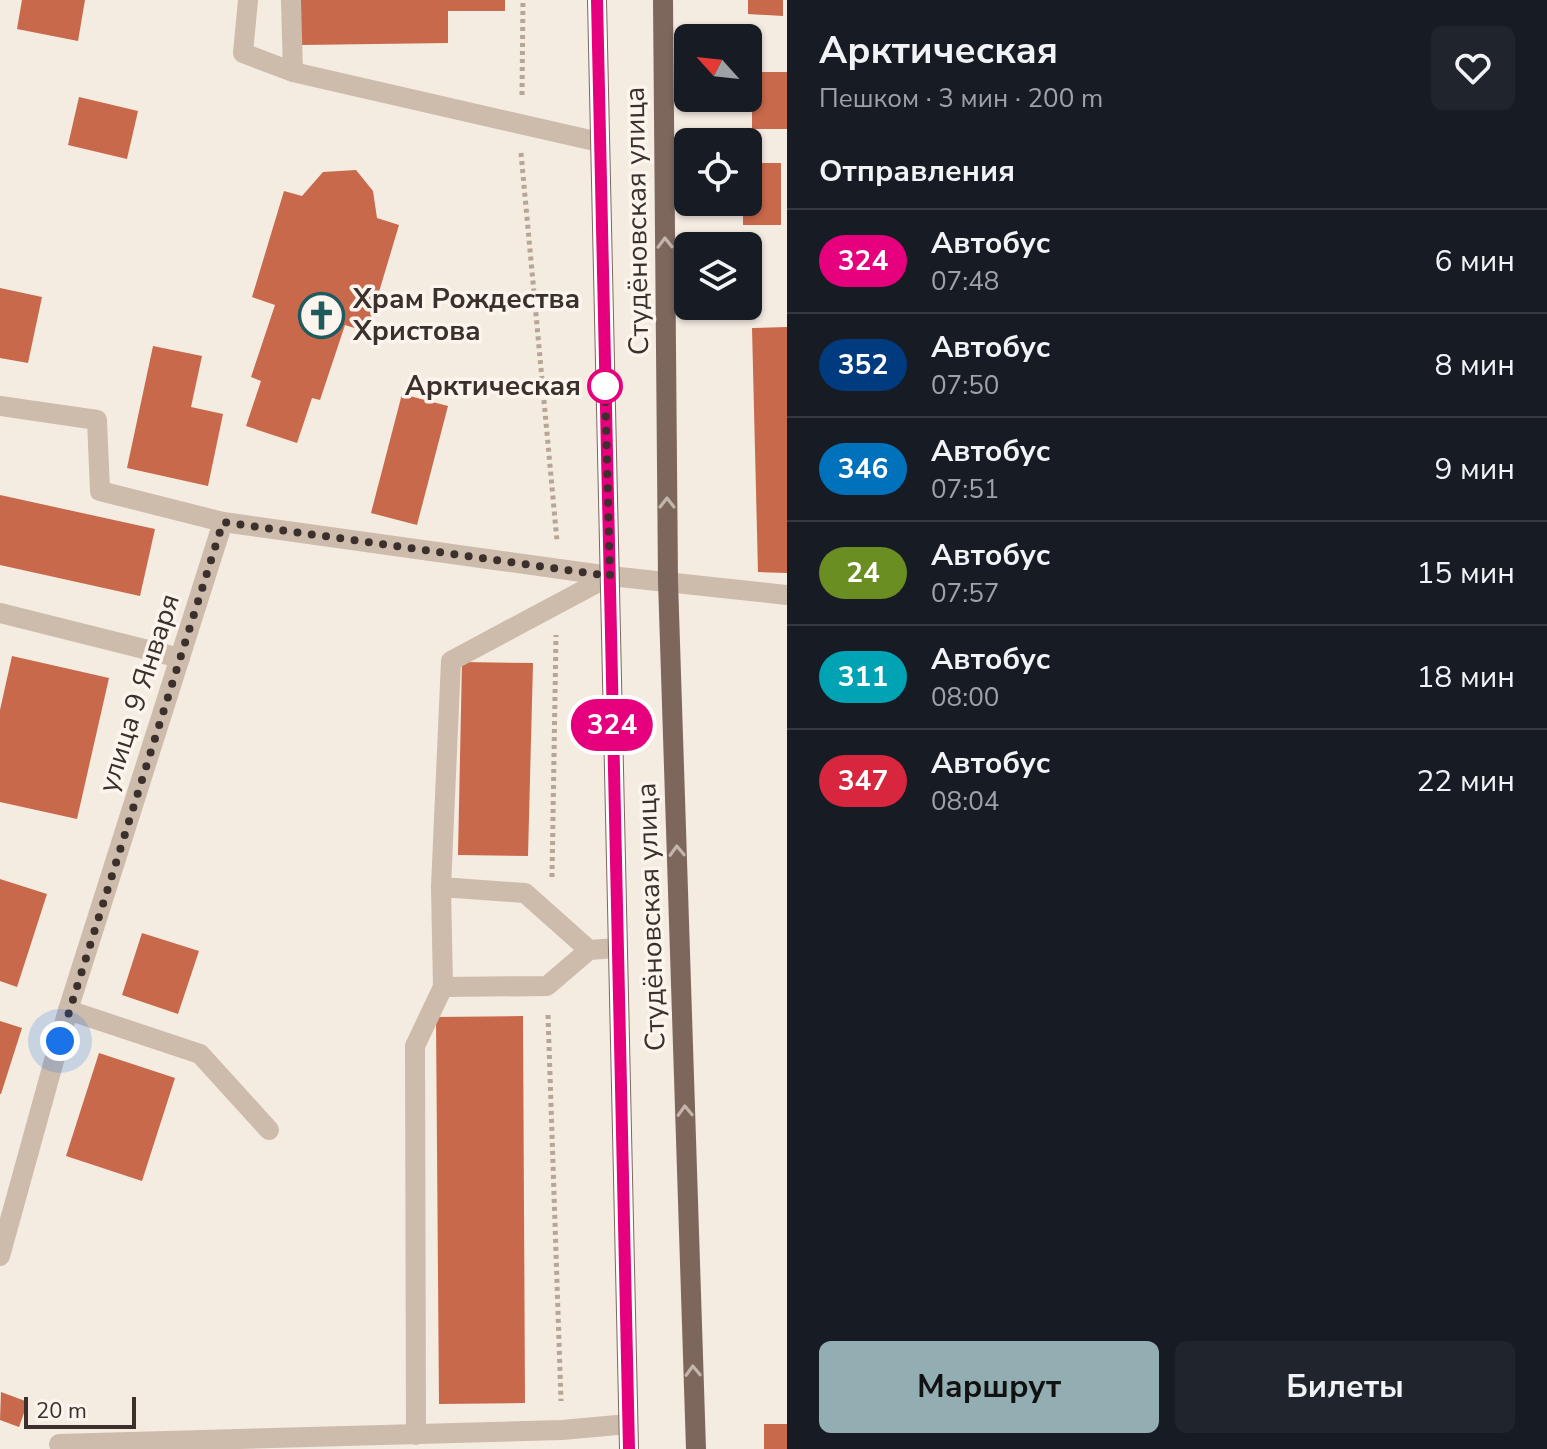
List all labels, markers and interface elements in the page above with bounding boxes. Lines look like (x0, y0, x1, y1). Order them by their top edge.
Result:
north arrow (674, 24, 762, 112)
map controls (674, 24, 762, 320)
text: Арктическая (819, 25, 1058, 76)
button: heart (1431, 26, 1515, 110)
text: Пешком · 3 мин · 200 m (819, 81, 1103, 116)
street label: Студёновская улица (616, 86, 658, 356)
button: locate (674, 128, 762, 216)
text: Отправления (819, 151, 1015, 192)
text: Автобус (931, 223, 1050, 264)
button: layers (674, 232, 762, 320)
one-way arrow (656, 236, 674, 249)
text: 6 мин (1434, 241, 1515, 282)
text: 324 (838, 242, 888, 280)
text: 07:48 (931, 264, 999, 299)
place label: Храм Рождества Христова (352, 280, 580, 350)
church icon: Храм Рождества Христова (298, 291, 346, 339)
text: Автобус (931, 327, 1050, 368)
text: 8 мин (1434, 345, 1515, 386)
text: 352 (838, 346, 888, 384)
place label: Арктическая (405, 367, 581, 405)
text: 07:50 (931, 368, 999, 403)
marker: Арктическая (588, 369, 622, 403)
text: Автобус (931, 431, 1050, 472)
text: 9 мин (1434, 449, 1515, 490)
text: 346 (838, 450, 888, 488)
text: 07:51 (931, 472, 999, 507)
one-way arrow (658, 496, 676, 509)
text: Автобус (931, 535, 1050, 576)
text: 15 мин (1416, 553, 1515, 594)
text: 24 (846, 554, 880, 592)
text: 07:57 (931, 576, 999, 611)
street label: улица 9 Января (89, 589, 189, 797)
text: Автобус (931, 639, 1050, 680)
text: 18 мин (1416, 657, 1515, 698)
text: 311 (838, 658, 888, 696)
text: 08:00 (931, 680, 999, 715)
line badge: 324 (566, 699, 658, 751)
text: 324 (587, 706, 637, 744)
text: Автобус (931, 743, 1050, 784)
text: 22 мин (1416, 761, 1515, 802)
text: 347 (838, 762, 888, 800)
street label: Студёновская улица (627, 782, 675, 1052)
text: 08:04 (931, 784, 999, 819)
one-way arrow (668, 844, 685, 857)
your location (40, 1021, 80, 1061)
one-way arrow (676, 1104, 693, 1117)
button: Маршрут (819, 1341, 1159, 1433)
button: Билеты (1175, 1341, 1515, 1433)
one-way arrow (684, 1364, 702, 1377)
scale bar (24, 1393, 136, 1429)
text: 20 m (36, 1396, 87, 1426)

